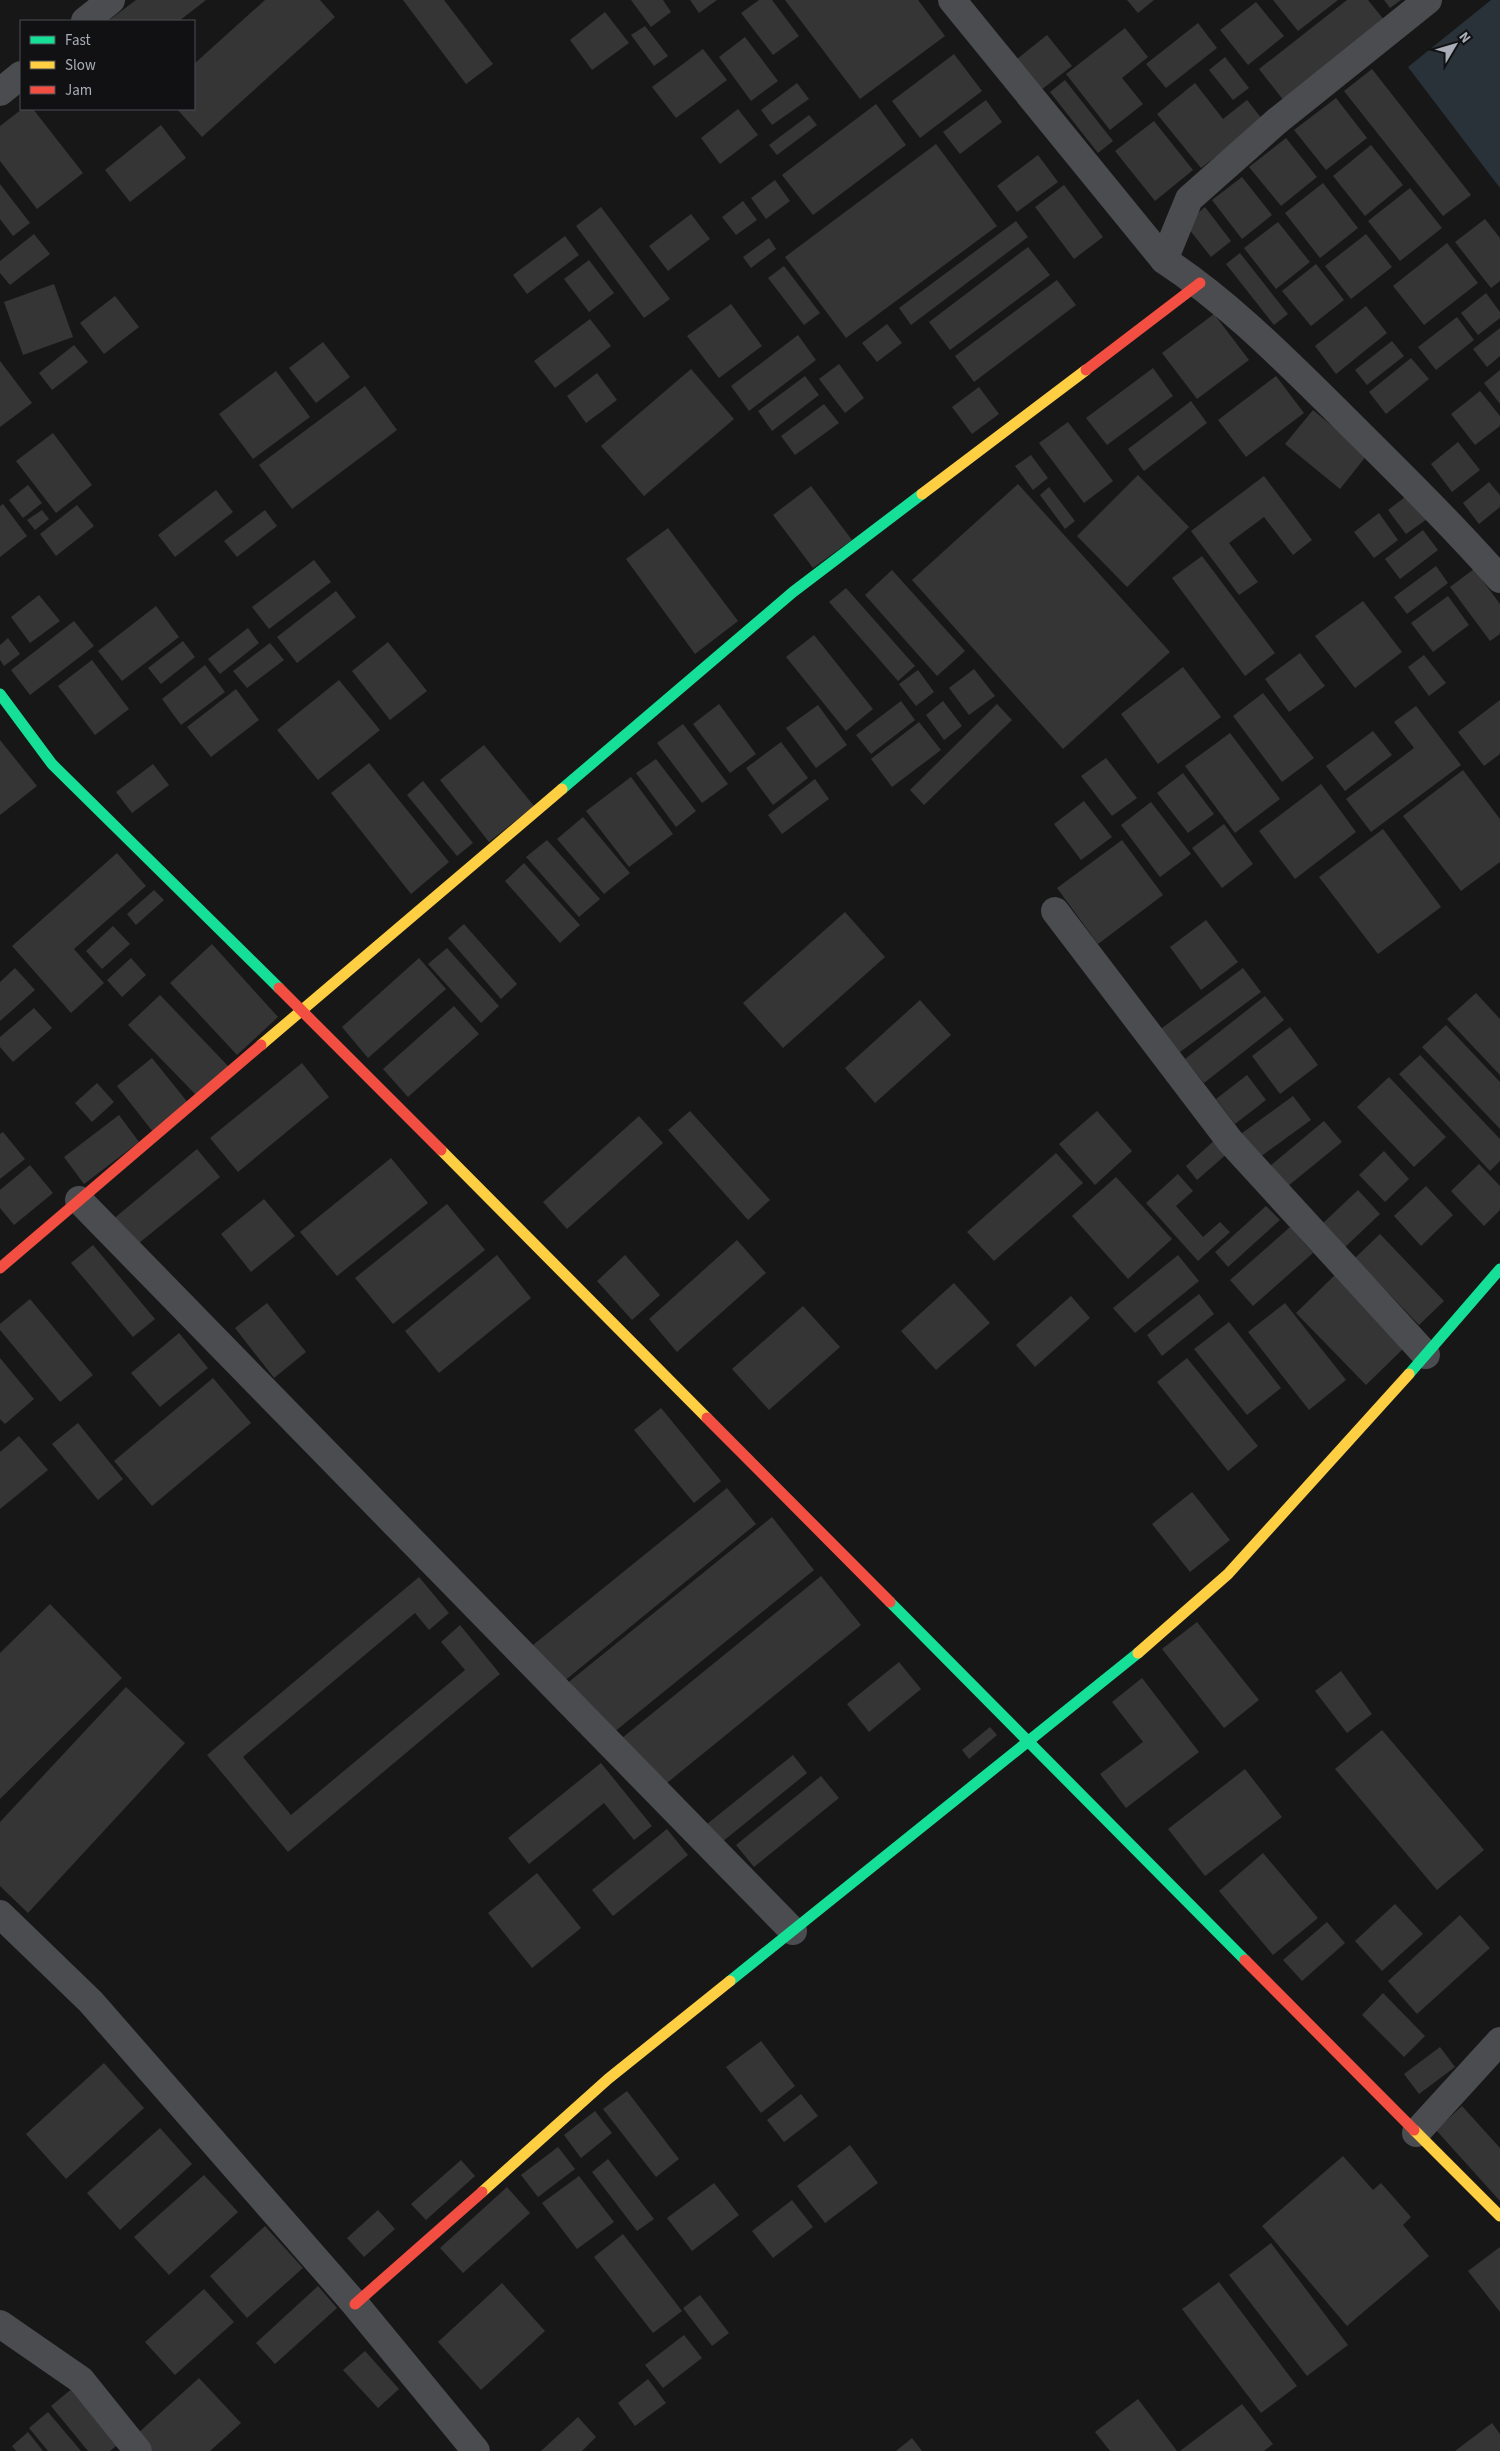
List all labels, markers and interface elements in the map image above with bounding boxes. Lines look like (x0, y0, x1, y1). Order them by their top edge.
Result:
legend (20, 20, 195, 110)
north arrow (1430, 20, 1480, 70)
text: N (1454, 28, 1475, 47)
text: Fast (65, 30, 91, 51)
text: Slow (65, 55, 96, 76)
text: Jam (65, 80, 92, 101)

